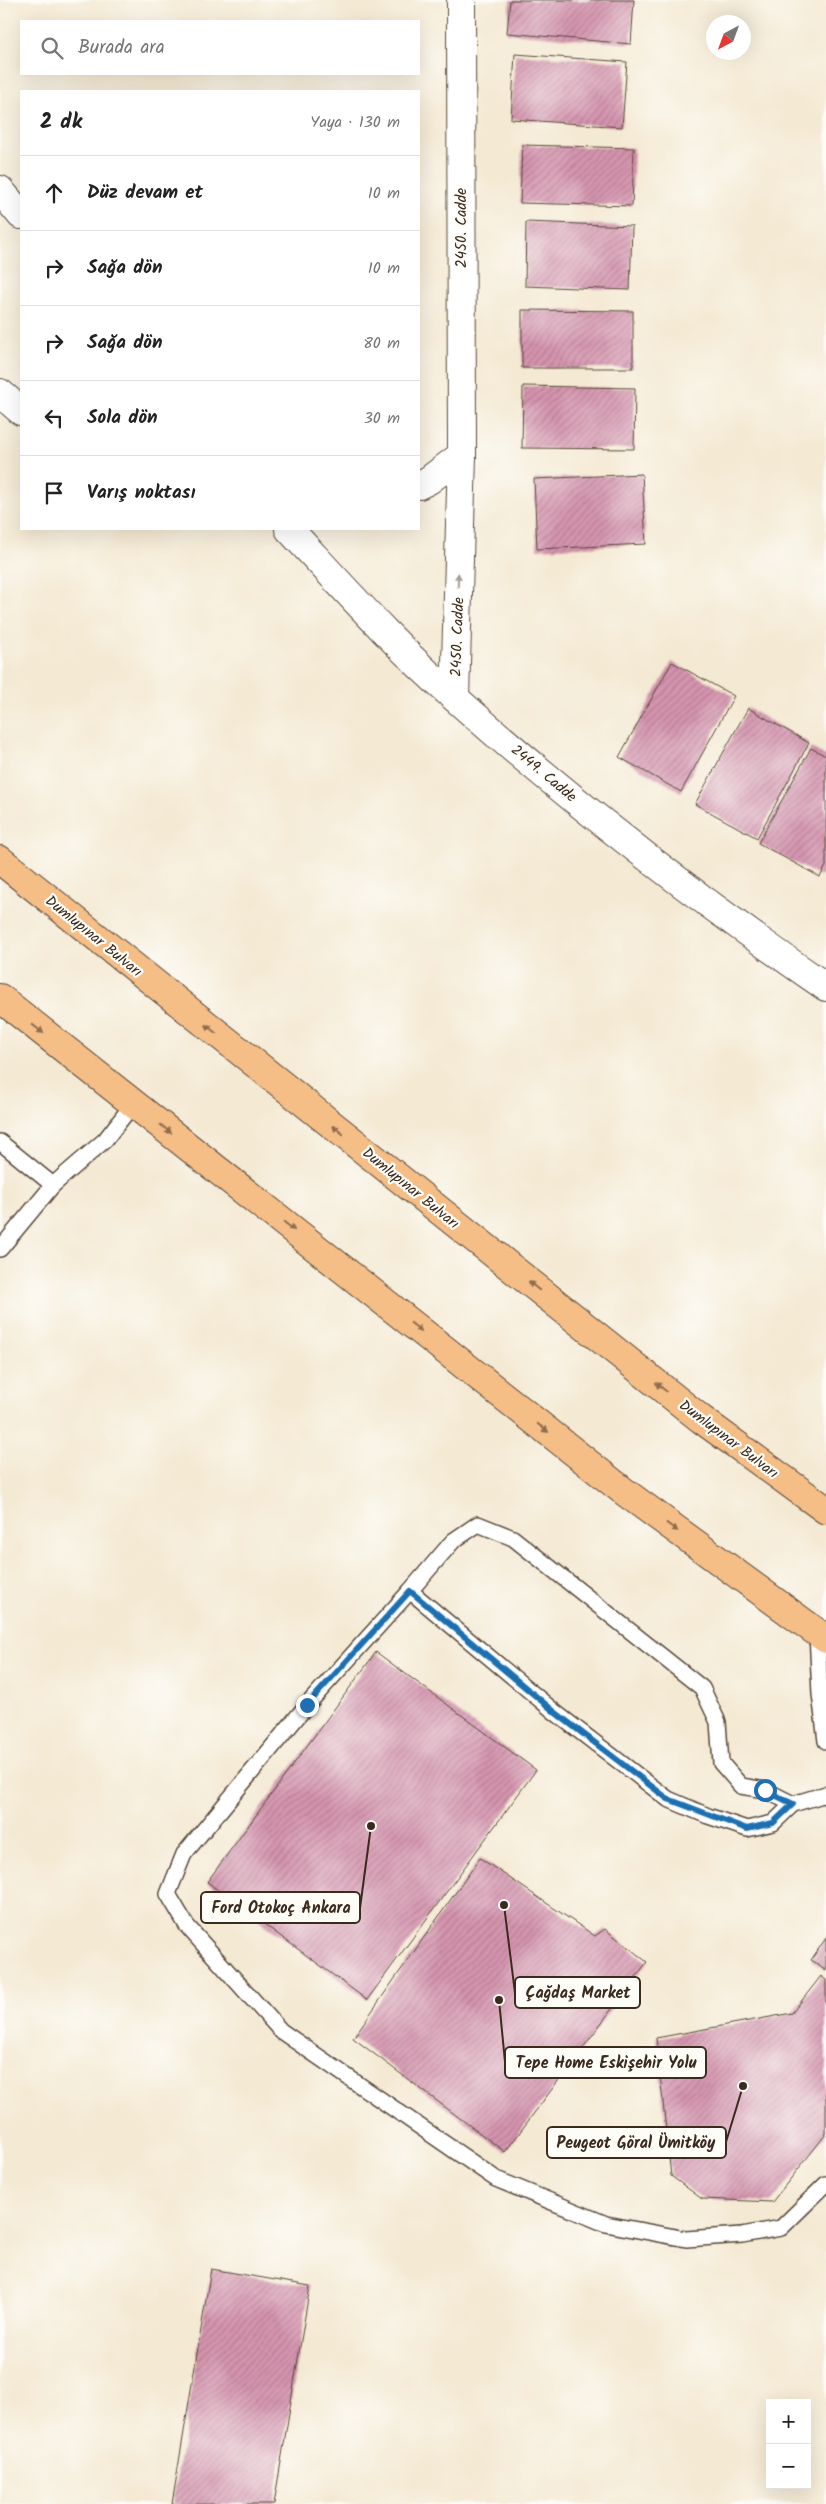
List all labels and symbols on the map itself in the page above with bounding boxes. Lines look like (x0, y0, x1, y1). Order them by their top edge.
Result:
north arrow (706, 15, 751, 60)
street label: 2450. Cadde (450, 188, 474, 268)
one-way arrow (455, 571, 463, 587)
street label: 2450. Cadde (445, 596, 471, 677)
street label: 2449. Cadde (505, 739, 582, 809)
street label: Dumlupınar Bulvarı (39, 890, 147, 984)
one-way arrow (31, 1023, 44, 1034)
one-way arrow (205, 1023, 218, 1034)
one-way arrow (159, 1124, 172, 1135)
one-way arrow (332, 1124, 345, 1135)
street label: Dumlupınar Bulvarı (356, 1142, 464, 1236)
one-way arrow (282, 1221, 295, 1232)
one-way arrow (527, 1280, 540, 1291)
one-way arrow (409, 1321, 422, 1332)
one-way arrow (654, 1382, 668, 1392)
street label: Dumlupınar Bulvarı (673, 1394, 783, 1485)
one-way arrow (537, 1422, 550, 1433)
one-way arrow (665, 1522, 679, 1532)
route end (296, 1694, 319, 1717)
route start (754, 1779, 777, 1802)
callout: Ford Otokoç Ankara (201, 1892, 360, 1923)
text: Ford Otokoç Ankara (211, 1896, 351, 1921)
callout: Çağdaş Market (515, 1977, 640, 2008)
text: Çağdaş Market (525, 1981, 631, 2006)
callout: Tepe Home Eskişehir Yolu (505, 2047, 706, 2078)
text: Tepe Home Eskişehir Yolu (516, 2051, 697, 2076)
callout: Peugeot Göral Ümitköy (547, 2127, 726, 2158)
text: Peugeot Göral Ümitköy (557, 2131, 716, 2156)

